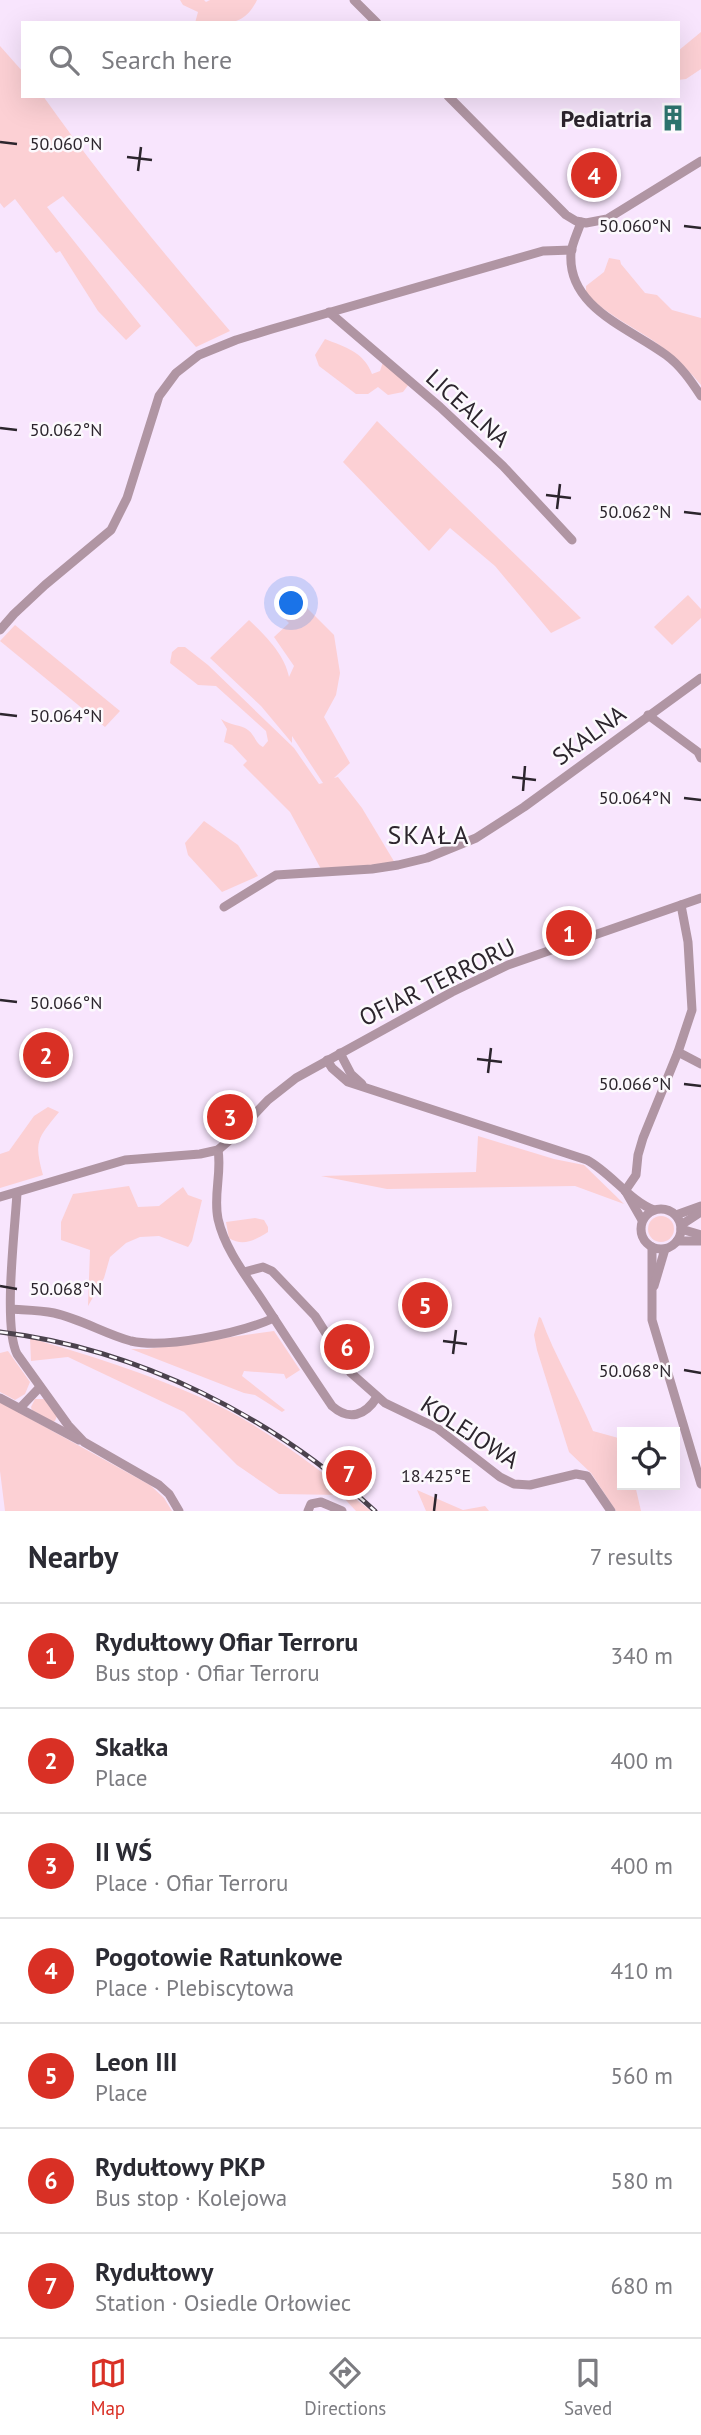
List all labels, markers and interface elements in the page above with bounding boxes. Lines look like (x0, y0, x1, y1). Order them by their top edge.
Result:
search box (21, 21, 680, 98)
icon: search (45, 41, 83, 79)
text: Search here (101, 43, 232, 76)
place label: Pediatria (560, 103, 652, 134)
building icon: Pediatria (658, 103, 688, 133)
text: 50.060°N (30, 132, 102, 155)
pin: 4 (571, 149, 617, 201)
text: 50.060°N (599, 214, 671, 237)
street label: LICEALNA (420, 362, 516, 454)
text: 50.062°N (30, 418, 102, 441)
text: 50.062°N (599, 500, 671, 523)
your location (274, 586, 308, 620)
street label: SKALNA (546, 698, 632, 772)
text: 50.064°N (30, 704, 102, 727)
text: 50.064°N (599, 786, 671, 809)
district label: SKAŁA (388, 818, 470, 851)
pin: 1 (546, 907, 592, 959)
street label: OFIAR TERRORU (354, 931, 520, 1033)
text: 50.066°N (30, 991, 102, 1014)
pin: 2 (23, 1029, 69, 1081)
text: 50.066°N (599, 1072, 671, 1095)
pin: 3 (207, 1091, 253, 1143)
text: 50.068°N (30, 1277, 102, 1300)
pin: 5 (402, 1279, 448, 1331)
pin: 6 (324, 1321, 370, 1373)
text: 50.068°N (599, 1359, 671, 1382)
street label: KOLEJOWA (415, 1389, 525, 1475)
map controls (617, 1427, 680, 1490)
button: locate (617, 1427, 680, 1490)
pin: 7 (326, 1447, 372, 1499)
text: 18.425°E (401, 1464, 471, 1487)
text: Nearby (28, 1537, 118, 1576)
text: 7 results (590, 1542, 673, 1571)
text: Rydułtowy Ofiar Terroru (95, 1625, 358, 1658)
text: 1 (44, 1641, 58, 1670)
text: 340 m (611, 1641, 673, 1670)
text: Bus stop · Ofiar Terroru (95, 1658, 320, 1687)
text: Skałka (95, 1730, 168, 1763)
text: 2 (44, 1746, 58, 1775)
text: 400 m (611, 1746, 673, 1775)
text: Place (95, 1763, 148, 1792)
text: II WŚ (95, 1835, 152, 1868)
text: 3 (44, 1851, 58, 1880)
text: 400 m (611, 1851, 673, 1880)
text: Place · Ofiar Terroru (95, 1868, 288, 1897)
text: Pogotowie Ratunkowe (95, 1940, 343, 1973)
text: 4 (44, 1956, 58, 1985)
text: 410 m (611, 1956, 673, 1985)
text: Place · Plebiscytowa (95, 1973, 294, 2002)
text: Leon III (95, 2045, 177, 2078)
text: 5 (44, 2061, 58, 2090)
text: 560 m (611, 2061, 673, 2090)
text: Place (95, 2078, 148, 2107)
text: Rydułtowy PKP (95, 2150, 265, 2183)
text: 6 (44, 2166, 58, 2195)
text: 580 m (611, 2166, 673, 2195)
text: Bus stop · Kolejowa (95, 2183, 287, 2212)
text: Rydułtowy (95, 2255, 214, 2288)
text: 7 (44, 2271, 58, 2300)
text: 680 m (611, 2271, 673, 2300)
text: Station · Osiedle Orłowiec (95, 2288, 351, 2317)
tab: Map (89, 2354, 127, 2420)
tab: Directions (304, 2354, 386, 2420)
tab: Saved (564, 2354, 612, 2420)

